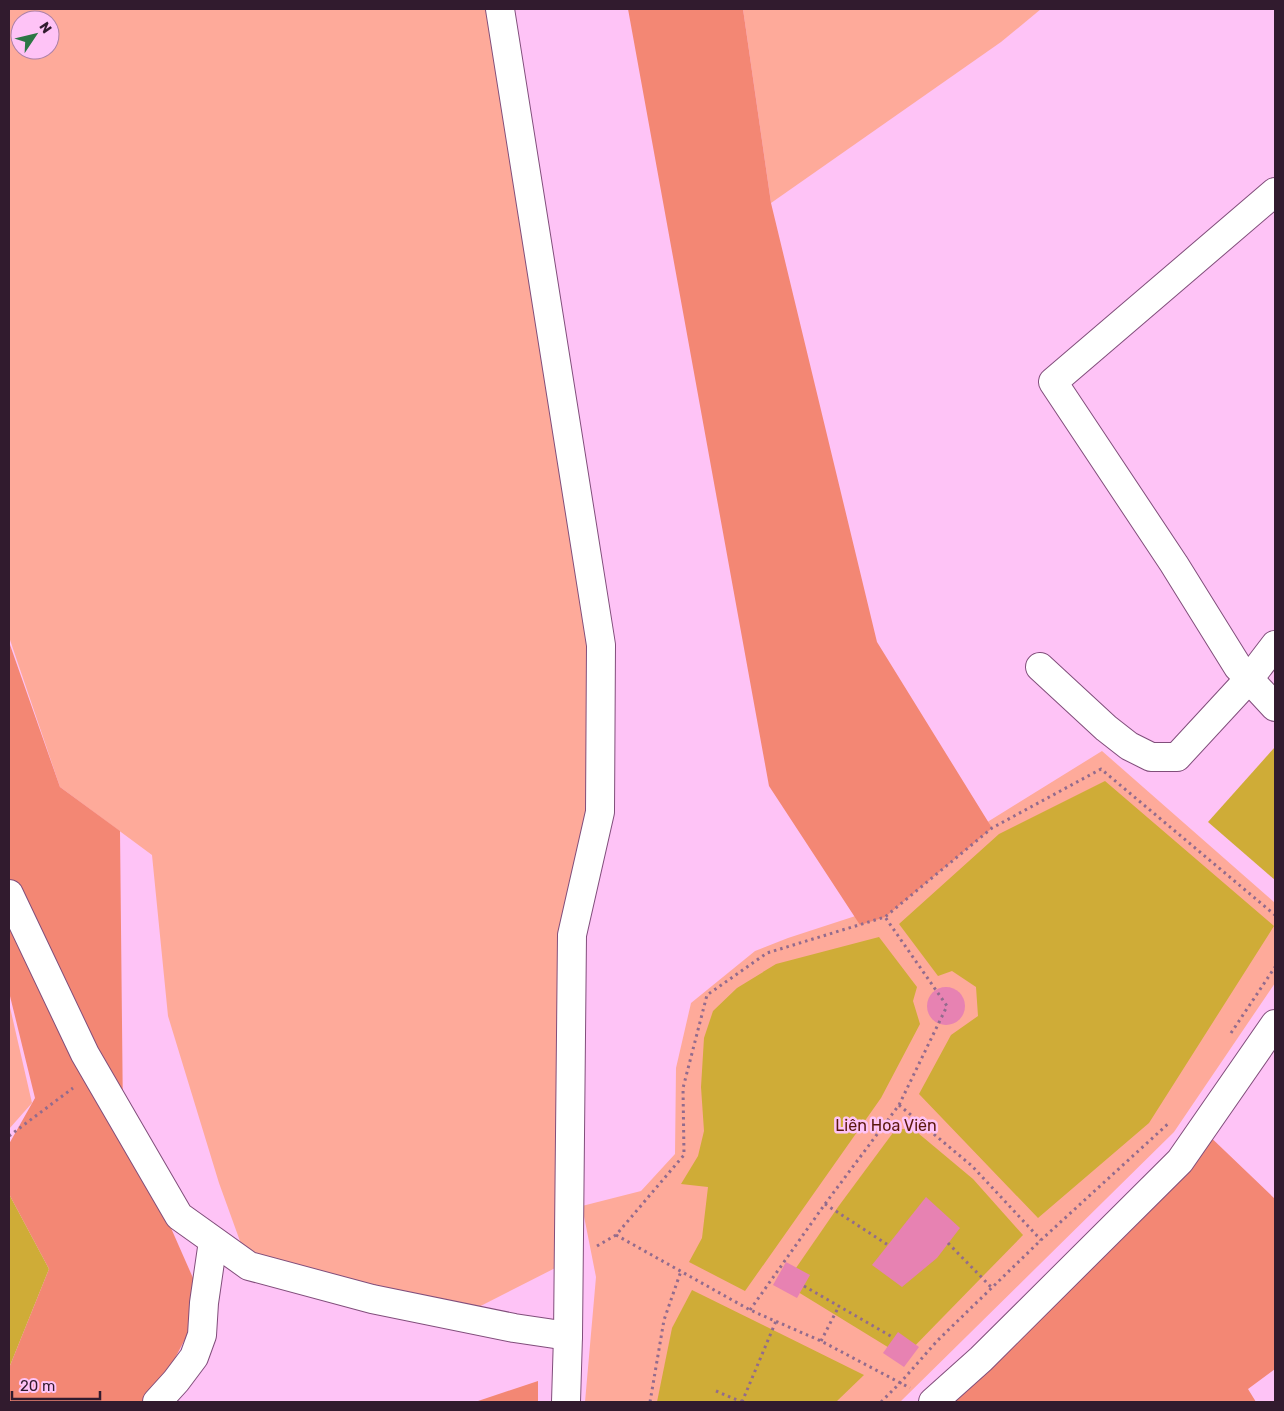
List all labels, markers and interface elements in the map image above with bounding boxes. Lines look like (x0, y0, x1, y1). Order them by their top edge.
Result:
north arrow (10, 10, 60, 60)
text: N (35, 19, 55, 37)
park label: Liên Hoa Viên (835, 1116, 937, 1135)
scale bar (12, 1368, 100, 1400)
text: 20 m (20, 1377, 55, 1395)

